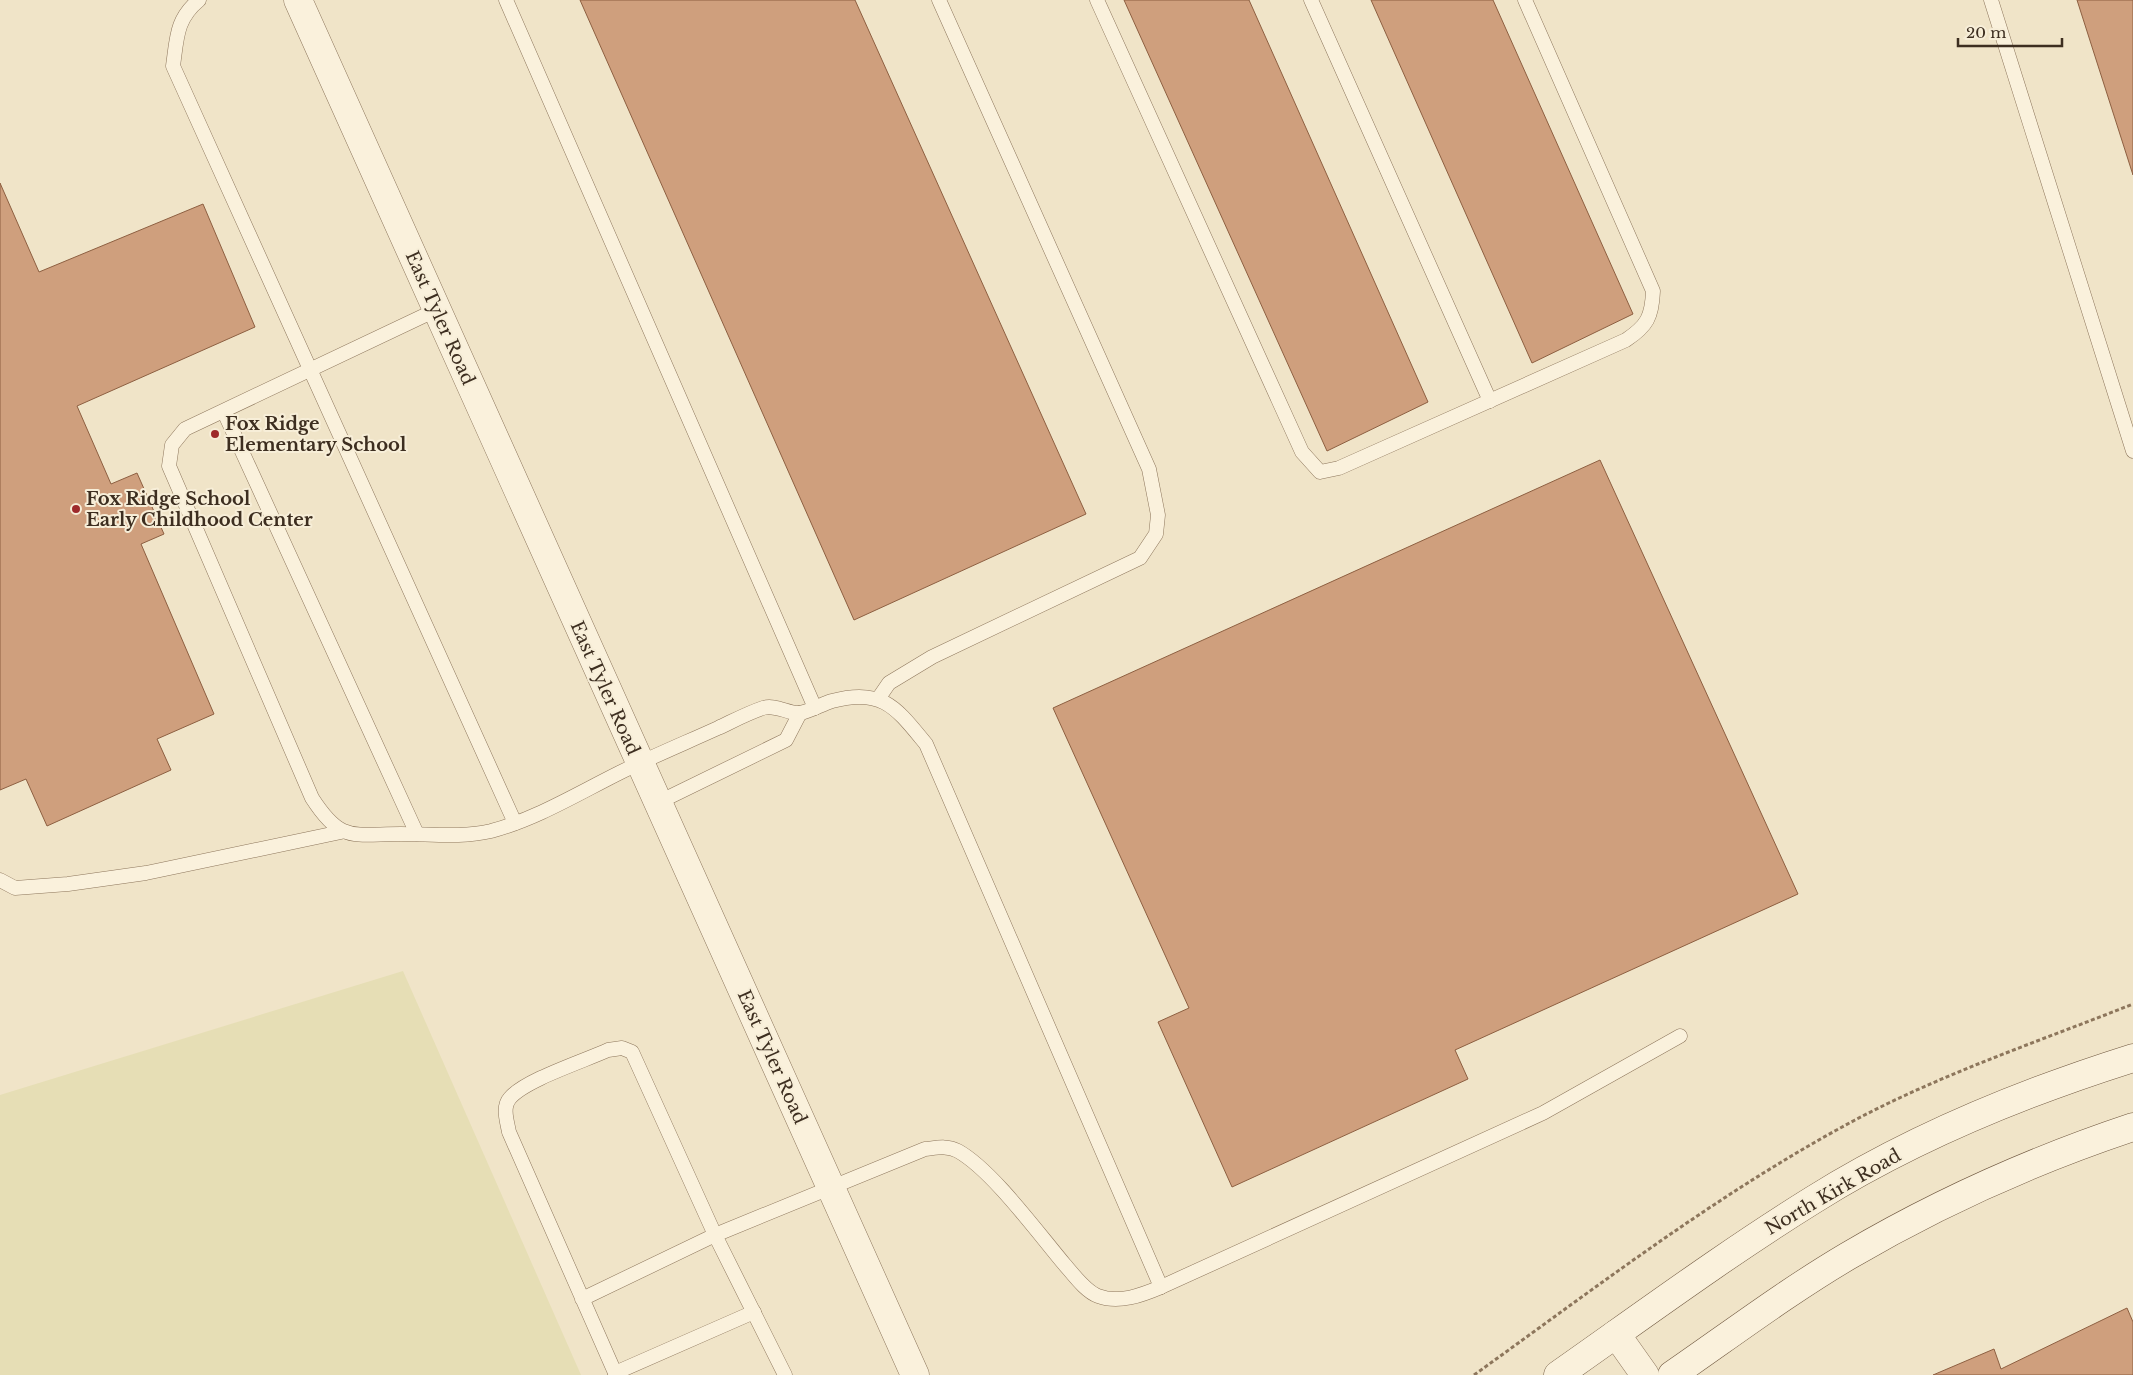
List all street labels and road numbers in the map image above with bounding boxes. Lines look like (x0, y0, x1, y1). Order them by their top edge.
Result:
street label: East Tyler Road (401, 248, 479, 388)
street label: East Tyler Road (566, 618, 644, 758)
street label: East Tyler Road (733, 987, 811, 1127)
street label: North Kirk Road (1761, 1144, 1905, 1240)

